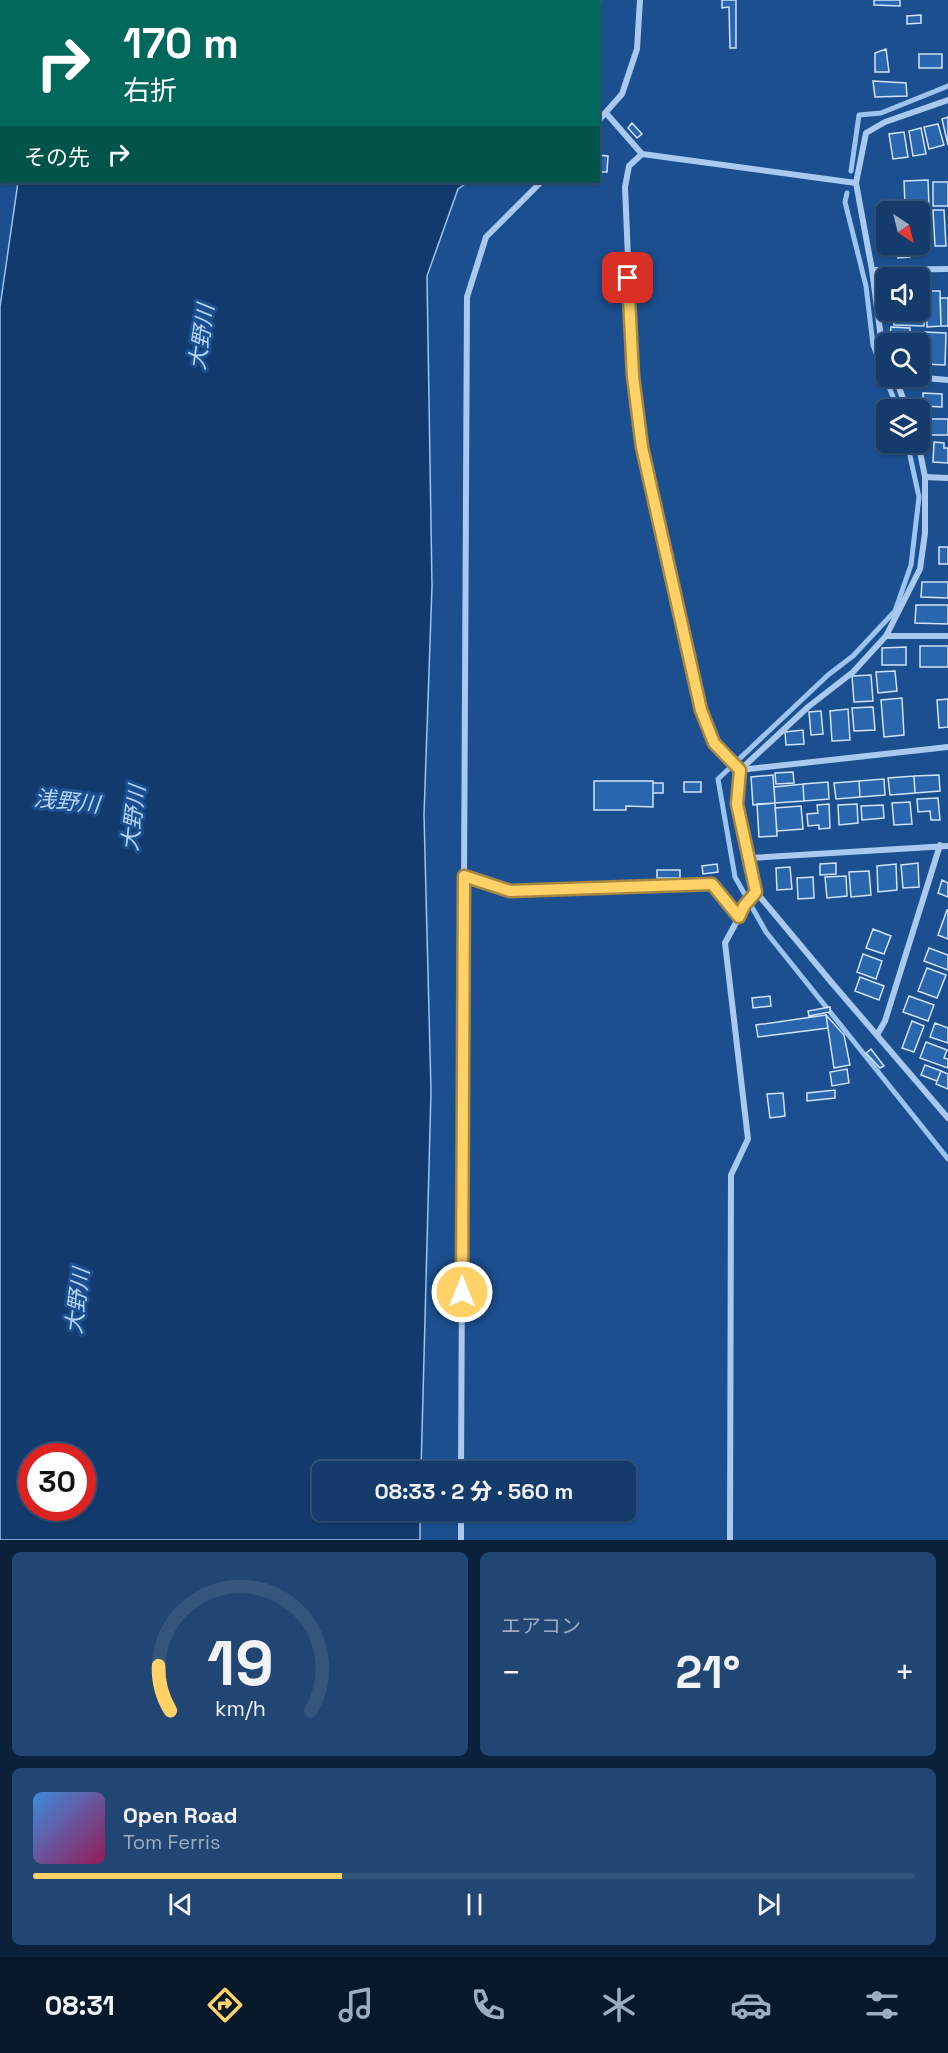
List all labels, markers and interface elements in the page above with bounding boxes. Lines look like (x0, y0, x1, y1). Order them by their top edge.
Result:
text: 170 m (123, 17, 239, 70)
icon: right (24, 24, 102, 102)
text: 右折 (123, 73, 177, 108)
icon: right (102, 138, 135, 171)
text: その先 (24, 143, 90, 171)
north arrow (876, 201, 930, 255)
map controls (876, 201, 930, 453)
pin (602, 252, 653, 303)
icon: arrive (611, 261, 644, 294)
button: sound (876, 267, 930, 321)
water label: 大野川 (183, 300, 220, 372)
button: search (876, 333, 930, 387)
button: layers (876, 399, 930, 453)
water label: 大野川 (115, 782, 151, 852)
water label: 浅野川 (33, 784, 103, 819)
position arrow (430, 1260, 494, 1324)
water label: 大野川 (59, 1265, 95, 1335)
speed limit sign: 30 (18, 1443, 96, 1521)
text: 08:33 · 2 分 · 560 m (375, 1477, 573, 1505)
text: エアコン (501, 1613, 581, 1639)
text: 19 (207, 1624, 273, 1703)
text: 21° (676, 1644, 740, 1701)
text: − (501, 1652, 521, 1694)
text: + (895, 1652, 915, 1694)
text: km/h (214, 1695, 266, 1722)
text: Open Road (123, 1801, 238, 1829)
text: Tom Ferris (123, 1829, 221, 1855)
icon: previous (164, 1888, 197, 1921)
icon: pause (458, 1888, 491, 1921)
icon: next (752, 1888, 785, 1921)
icon: directions (204, 1984, 246, 2026)
icon: music (335, 1984, 377, 2026)
icon: phone (467, 1984, 509, 2026)
icon: climate (598, 1984, 640, 2026)
icon: car (730, 1984, 772, 2026)
icon: filters (861, 1984, 903, 2026)
text: 08:31 (45, 1988, 115, 2023)

